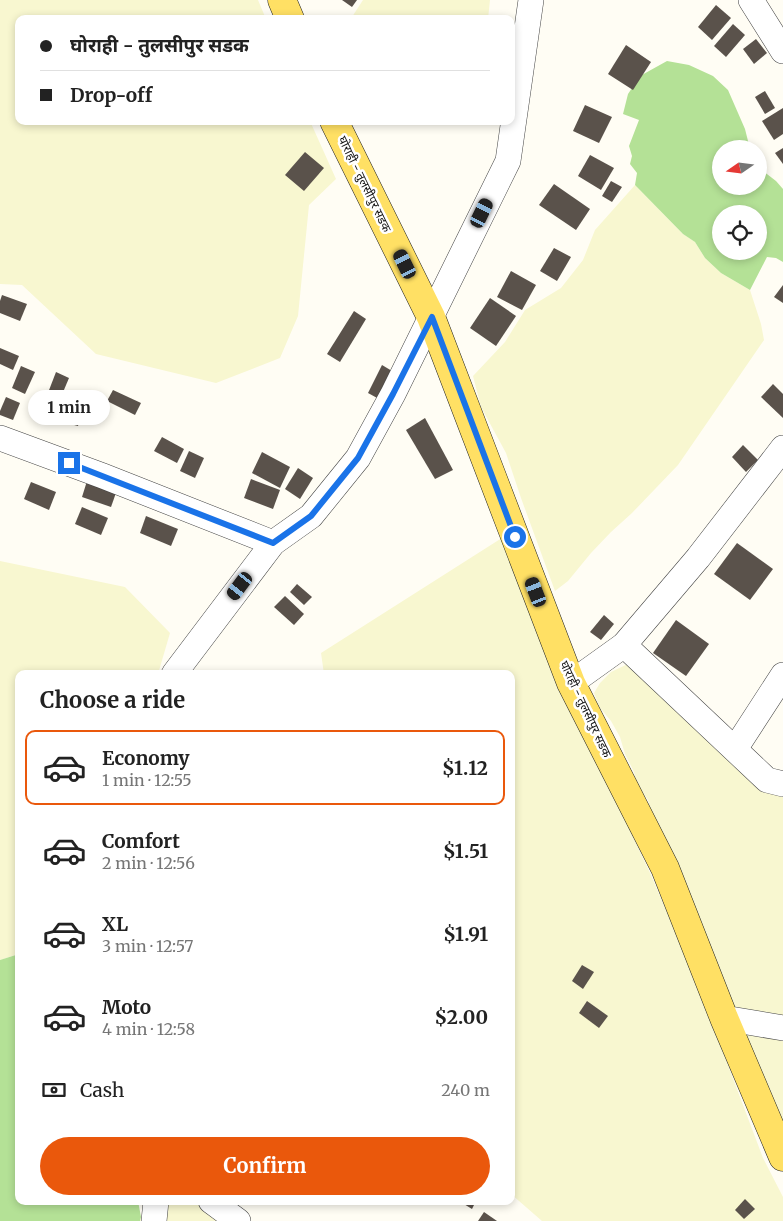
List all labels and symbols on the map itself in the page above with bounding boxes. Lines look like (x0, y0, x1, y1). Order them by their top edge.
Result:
street label: घोराही - तुलसीपुर सडक (334, 134, 395, 236)
north arrow (712, 140, 768, 195)
car (468, 196, 495, 230)
car (391, 247, 418, 281)
callout: 1 min (28, 390, 110, 426)
route end (58, 452, 80, 474)
route start (504, 526, 526, 548)
car (224, 570, 255, 602)
car (523, 575, 548, 609)
street label: घोराही - तुलसीपुर सडक (556, 658, 615, 761)

